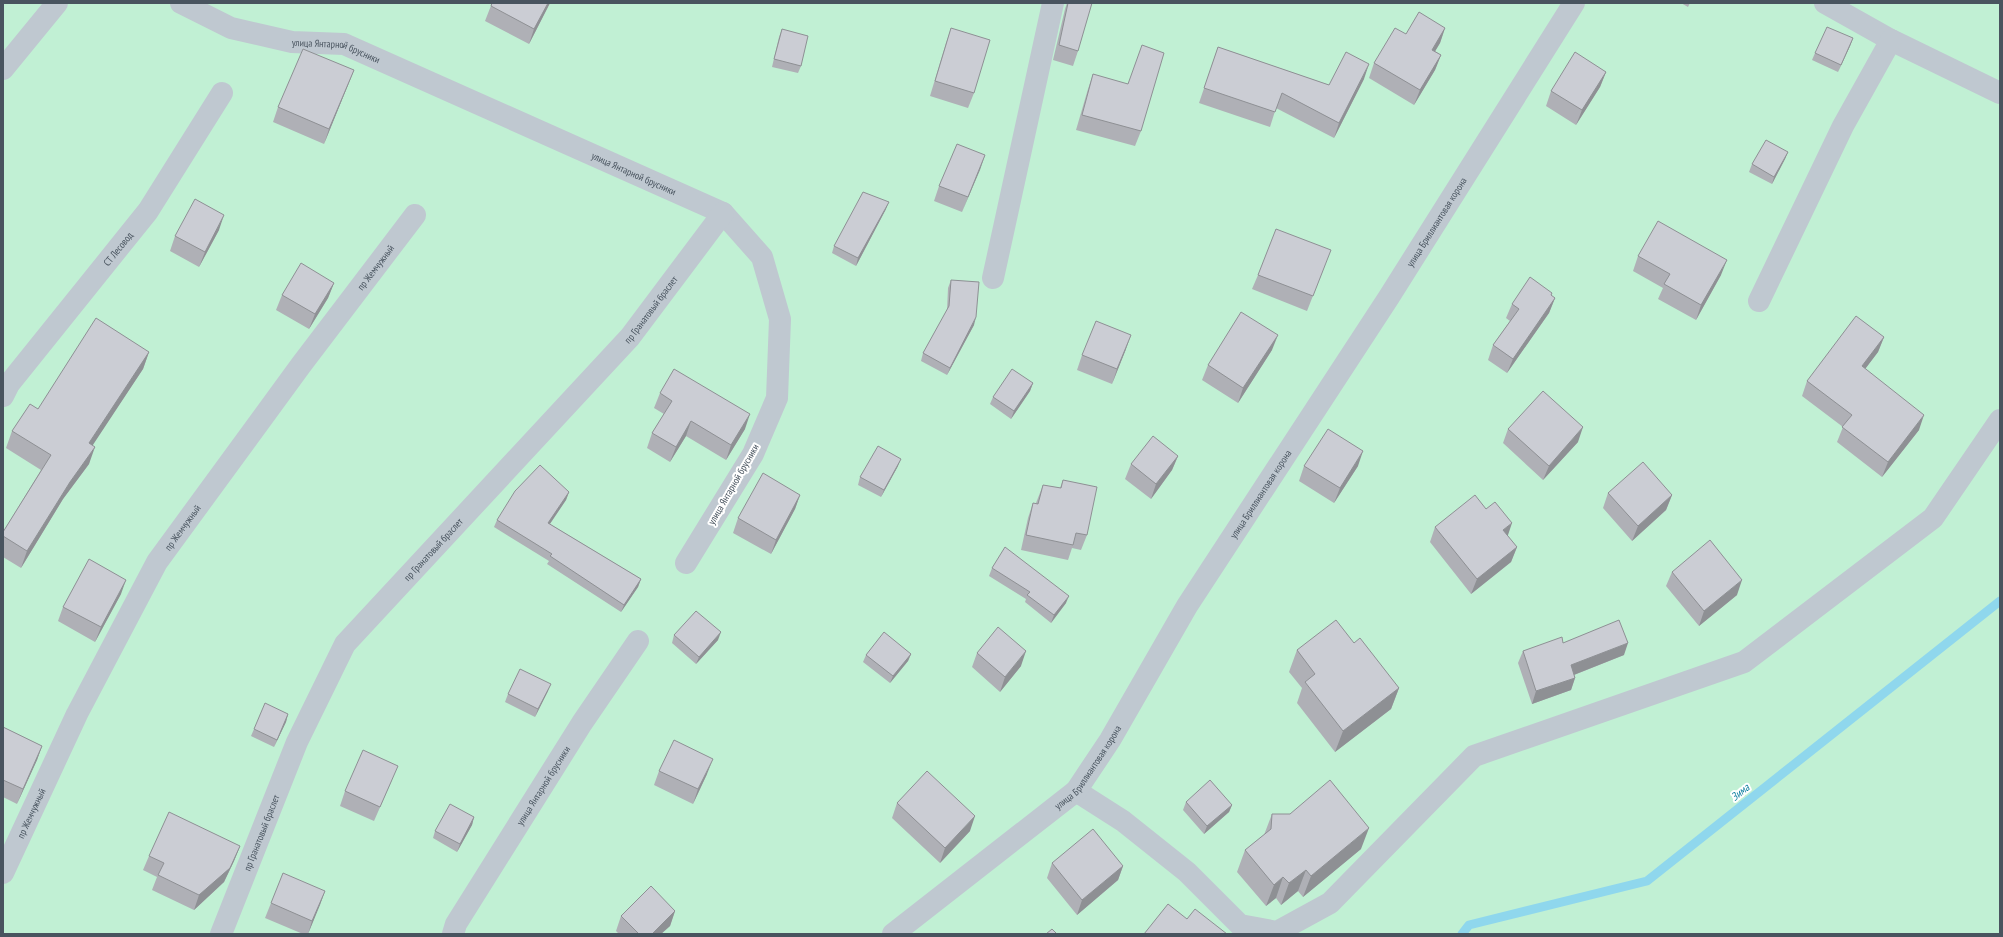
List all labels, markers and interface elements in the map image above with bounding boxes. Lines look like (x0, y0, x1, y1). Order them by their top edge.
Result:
street label: улица Янтарной брусники (292, 36, 382, 66)
street label: улица Янтарной брусники (589, 149, 678, 198)
street label: улица Бриллиантовая корона (1404, 175, 1470, 269)
street label: СТ Лесовод (100, 229, 136, 269)
street label: пр Жемчужный (354, 242, 397, 293)
street label: пр Гранатовый браслет (621, 273, 681, 346)
street label: улица Янтарной брусники (705, 442, 762, 527)
street label: улица Бриллиантовая корона (1227, 447, 1294, 541)
street label: пр Жемчужный (162, 502, 204, 553)
street label: пр Гранатовый браслет (401, 515, 466, 584)
street label: улица Бриллиантовая корона (1052, 723, 1124, 812)
street label: улица Янтарной брусники (514, 744, 573, 828)
water label: Зима (1728, 780, 1753, 804)
street label: пр Жемчужный (14, 786, 49, 840)
street label: пр Гранатовый браслет (241, 792, 283, 873)

